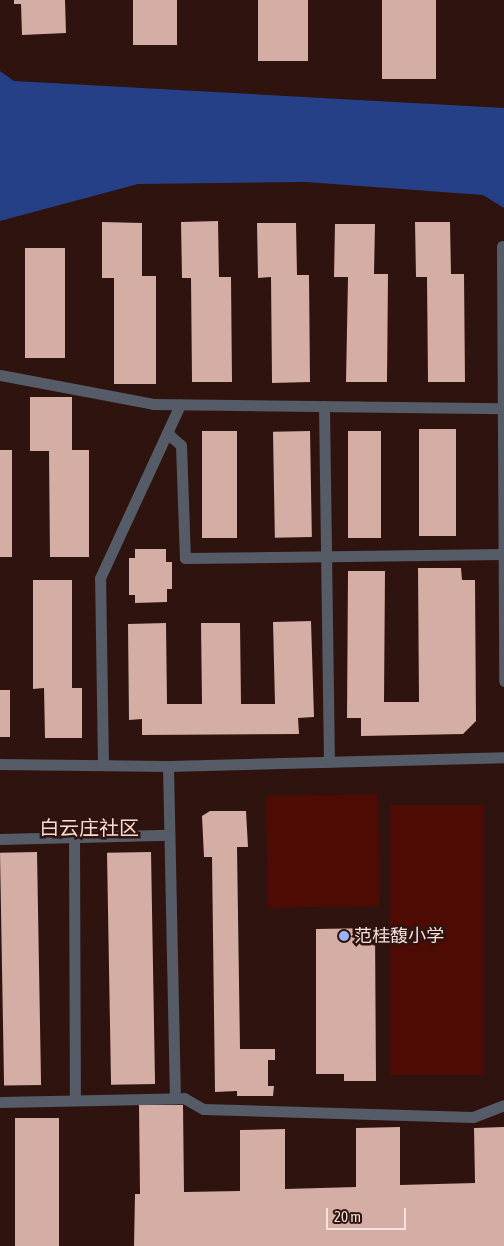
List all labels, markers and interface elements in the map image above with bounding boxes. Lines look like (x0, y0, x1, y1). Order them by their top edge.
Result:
district label: 白云庄社区 (39, 815, 139, 839)
place label: 范桂馥小学 (354, 925, 444, 947)
marker: 范桂馥小学 (338, 930, 350, 942)
scale bar (329, 1198, 409, 1230)
text: 20 m (334, 1208, 361, 1225)

